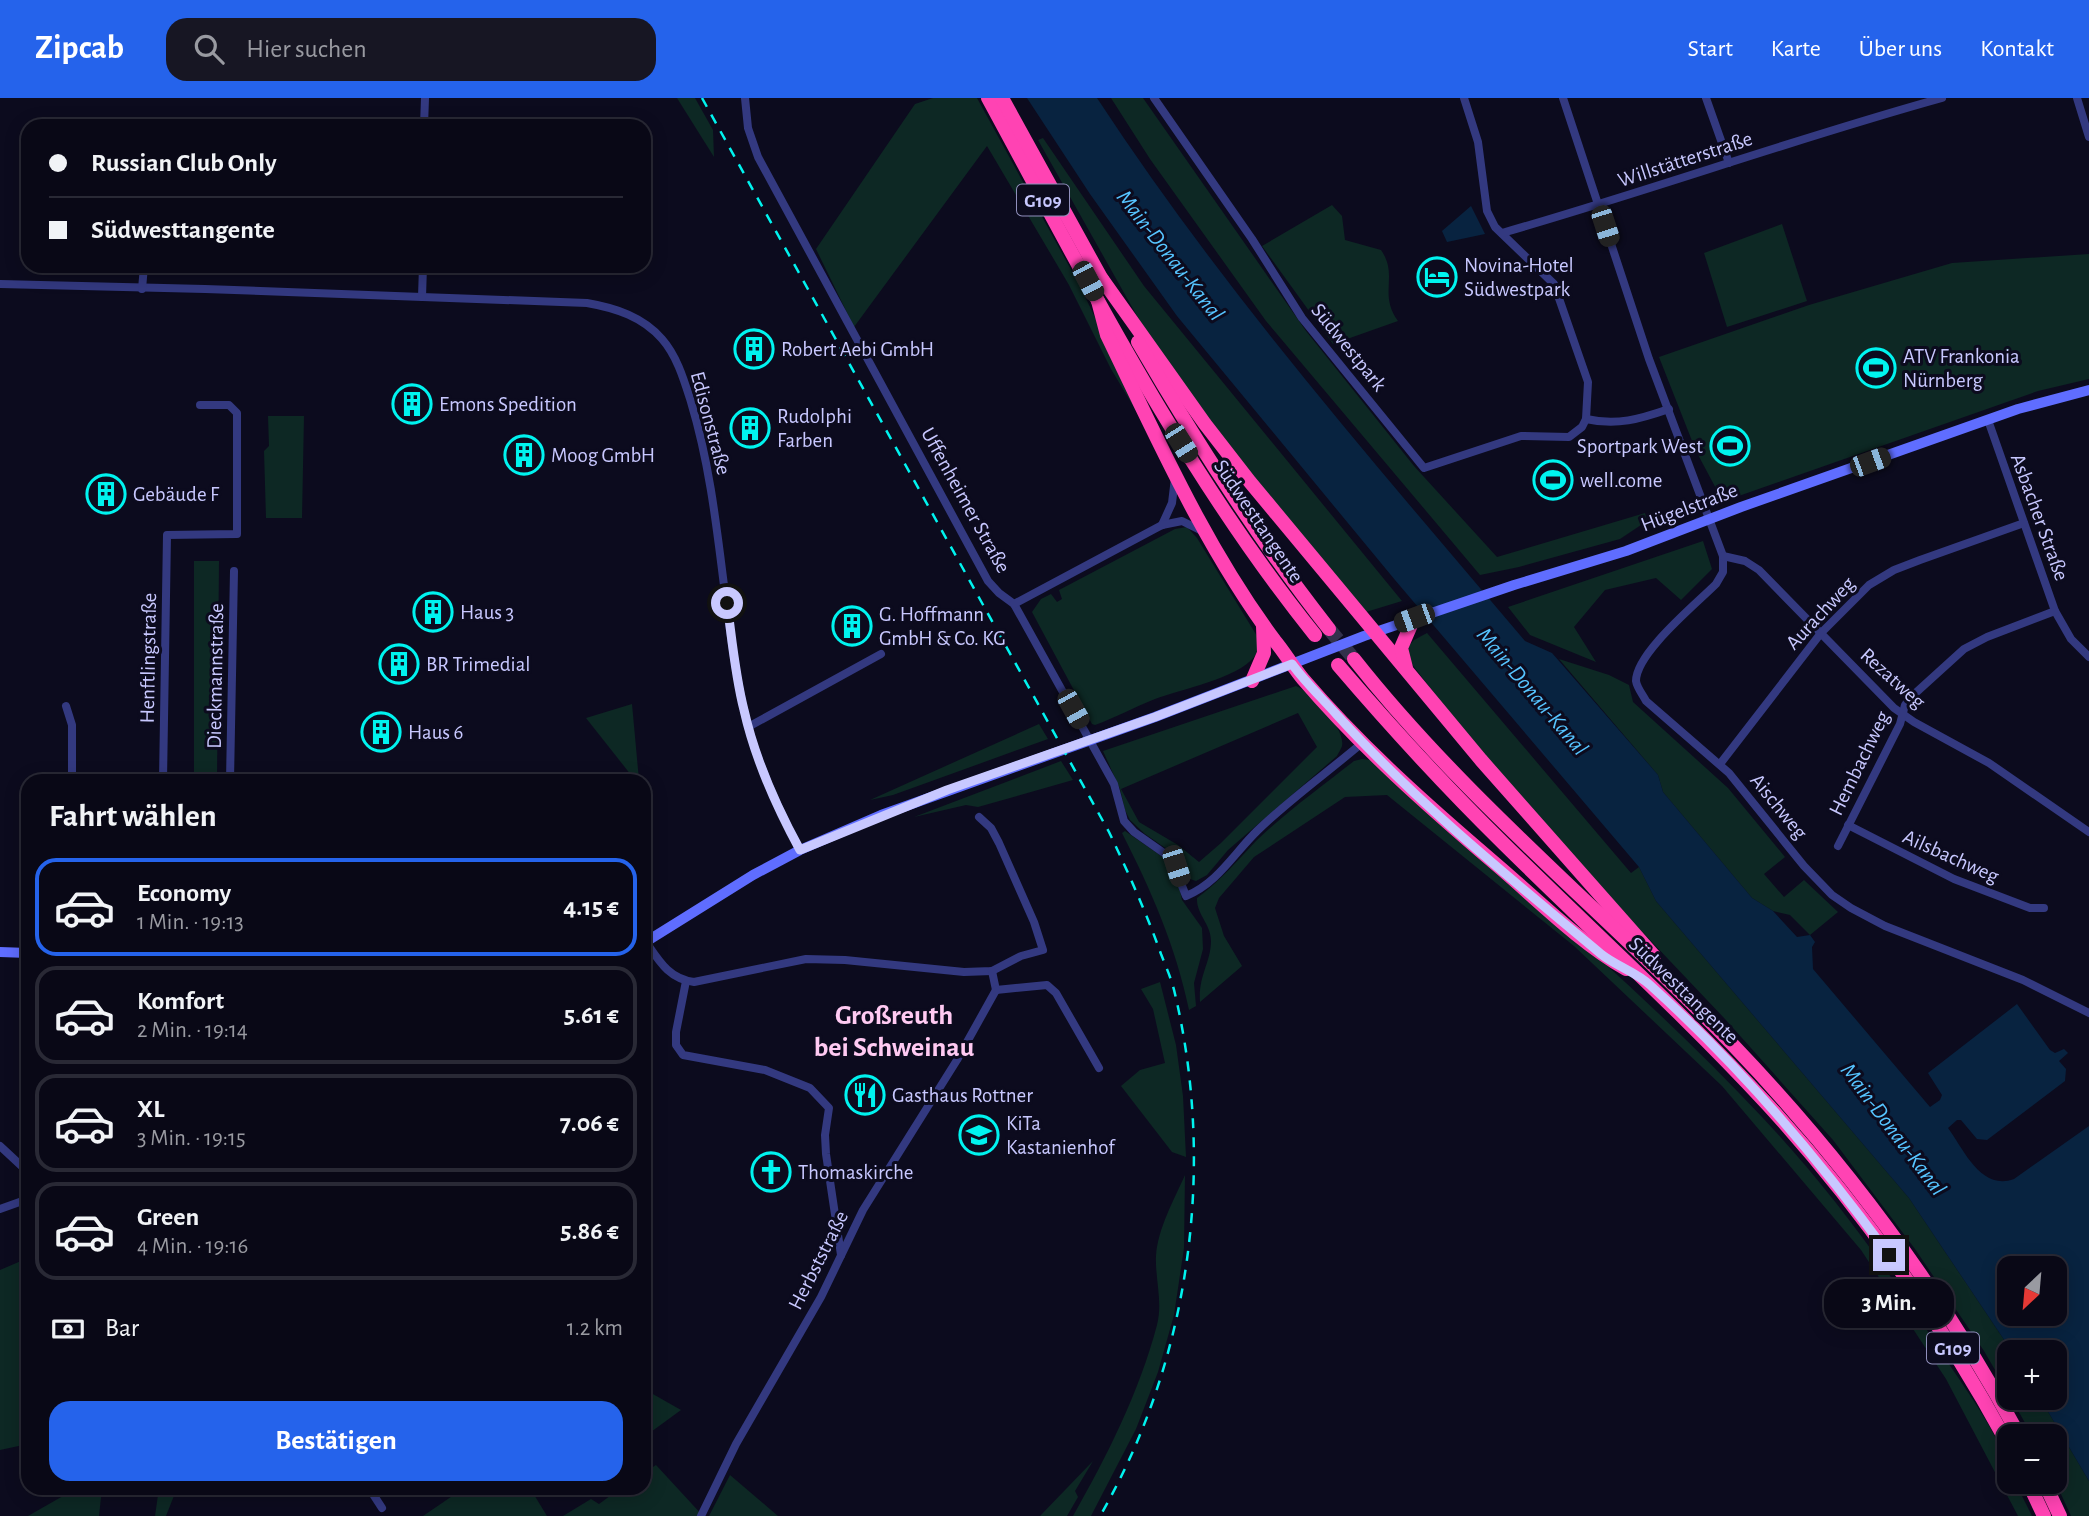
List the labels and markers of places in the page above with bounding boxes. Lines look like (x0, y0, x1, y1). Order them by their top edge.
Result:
place label: Novina-Hotel Südwestpark (1464, 255, 1574, 300)
hotel icon: Novina-Hotel Südwestpark (1416, 256, 1458, 298)
building icon: Robert Aebi GmbH (733, 328, 775, 370)
place label: Robert Aebi GmbH (781, 339, 934, 360)
place label: ATV Frankonia Nürnberg (1903, 346, 2020, 391)
sports icon: ATV Frankonia Nürnberg (1855, 347, 1897, 389)
building icon: Emons Spedition (391, 383, 433, 425)
place label: Emons Spedition (439, 394, 577, 415)
place label: Rudolphi Farben (777, 406, 852, 451)
building icon: Rudolphi Farben (729, 407, 771, 449)
sports icon: Sportpark West (1709, 425, 1751, 467)
building icon: Moog GmbH (503, 434, 545, 476)
place label: Sportpark West (1577, 436, 1703, 457)
place label: Moog GmbH (551, 445, 655, 466)
sports icon: well.come (1532, 459, 1574, 501)
place label: well.come (1580, 470, 1662, 491)
building icon: Gebäude F (85, 473, 127, 515)
place label: Gebäude F (133, 484, 220, 505)
building icon: Haus 3 (412, 591, 454, 633)
place label: Haus 3 (460, 602, 514, 623)
place label: G. Hoffmann GmbH & Co. KG (879, 604, 1006, 649)
building icon: G. Hoffmann GmbH & Co. KG (831, 605, 873, 647)
building icon: BR Trimedial (378, 643, 420, 685)
place label: BR Trimedial (426, 654, 531, 675)
building icon: Haus 6 (360, 711, 402, 753)
place label: Haus 6 (408, 722, 463, 743)
restaurant icon: Gasthaus Rottner (844, 1074, 886, 1116)
place label: Gasthaus Rottner (892, 1085, 1033, 1106)
place label: KiTa Kastanienhof (1006, 1113, 1116, 1158)
school or university icon: KiTa Kastanienhof (958, 1114, 1000, 1156)
church icon: Thomaskirche (750, 1151, 792, 1193)
place label: Thomaskirche (798, 1162, 913, 1183)

